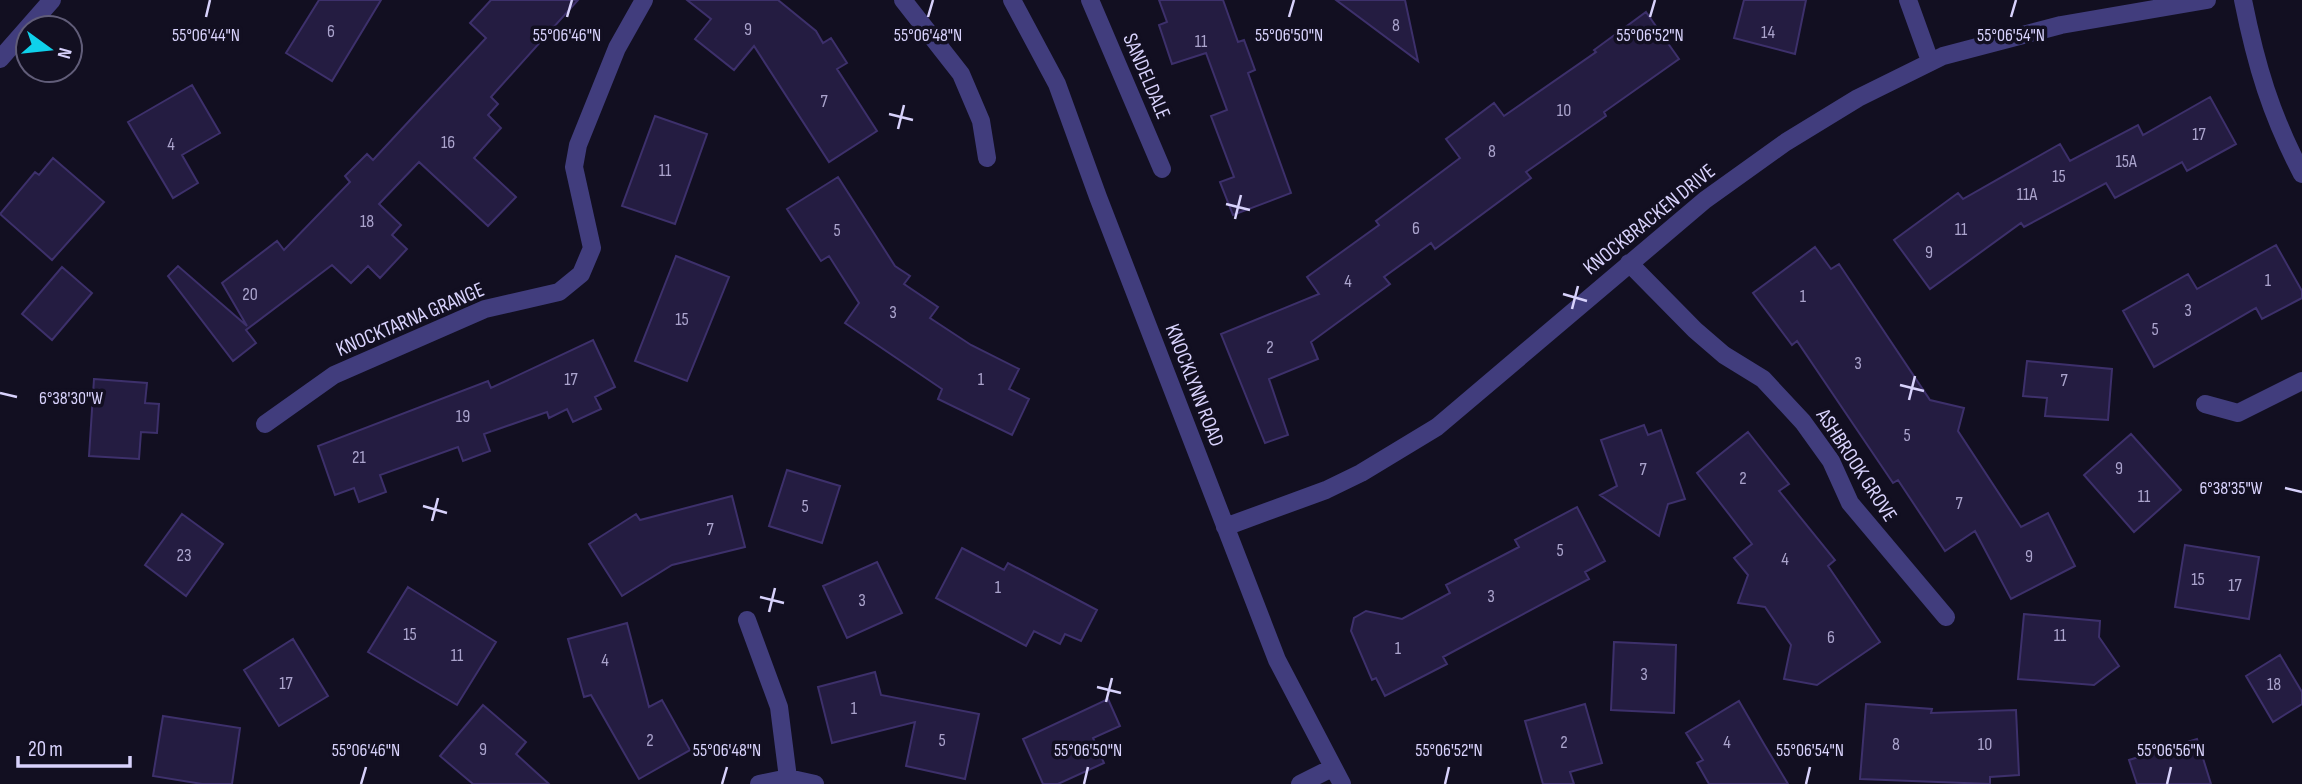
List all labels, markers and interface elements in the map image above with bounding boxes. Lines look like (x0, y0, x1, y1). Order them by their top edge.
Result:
north arrow (14, 14, 84, 84)
house number: 8 (1392, 15, 1400, 36)
house number: 9 (744, 19, 752, 40)
house number: 6 (327, 21, 335, 42)
house number: 14 (1761, 22, 1775, 43)
text: 55°06'44"N (172, 25, 240, 46)
text: 55°06'46"N (533, 25, 601, 46)
text: 55°06'48"N (894, 25, 962, 46)
text: 55°06'50"N (1255, 25, 1323, 46)
text: 55°06'52"N (1616, 25, 1684, 46)
text: 55°06'54"N (1977, 25, 2045, 46)
street label: SANDELDALE (1117, 29, 1176, 123)
house number: 11 (1195, 31, 1208, 52)
text: N (52, 45, 76, 61)
house number: 7 (820, 91, 828, 112)
house number: 10 (1557, 100, 1571, 121)
house number: 17 (2192, 124, 2207, 145)
house number: 16 (441, 132, 455, 153)
house number: 4 (167, 134, 175, 155)
house number: 8 (1488, 141, 1496, 162)
house number: 15A (2115, 151, 2137, 172)
street label: KNOCKBRACKEN DRIVE (1578, 159, 1720, 280)
house number: 11 (659, 160, 672, 181)
house number: 15 (2052, 166, 2066, 187)
house number: 11A (2017, 184, 2038, 205)
house number: 18 (360, 211, 374, 232)
house number: 6 (1412, 218, 1420, 239)
house number: 11 (1955, 219, 1968, 240)
house number: 5 (833, 220, 841, 241)
house number: 9 (1925, 242, 1933, 263)
house number: 1 (2265, 270, 2272, 291)
house number: 4 (1344, 271, 1352, 292)
street label: KNOCKTARNA GRANGE (332, 277, 488, 362)
house number: 20 (242, 284, 258, 305)
house number: 1 (1800, 286, 1807, 307)
house number: 3 (2184, 300, 2192, 321)
house number: 3 (889, 302, 897, 323)
house number: 15 (675, 309, 689, 330)
house number: 5 (2151, 319, 2159, 340)
street label: KNOCKLYNN ROAD (1160, 320, 1229, 450)
house number: 2 (1266, 337, 1274, 358)
house number: 3 (1854, 353, 1862, 374)
house number: 17 (564, 369, 579, 390)
house number: 1 (978, 369, 985, 390)
house number: 7 (2060, 370, 2068, 391)
text: 6°38'30"W (39, 388, 103, 409)
street label: ASHBROOK GROVE (1810, 403, 1902, 526)
house number: 19 (456, 406, 470, 427)
house number: 5 (1903, 425, 1911, 446)
house number: 21 (352, 447, 367, 468)
house number: 9 (2115, 458, 2123, 479)
house number: 7 (1639, 459, 1647, 480)
house number: 2 (1739, 468, 1747, 489)
text: 6°38'35"W (2199, 478, 2263, 499)
house number: 11 (2138, 486, 2151, 507)
house number: 7 (1955, 493, 1963, 514)
house number: 5 (801, 496, 809, 517)
house number: 7 (706, 519, 714, 540)
house number: 5 (1556, 540, 1564, 561)
house number: 23 (177, 545, 192, 566)
house number: 9 (2025, 546, 2033, 567)
house number: 4 (1781, 549, 1789, 570)
house number: 15 (2191, 569, 2205, 590)
house number: 17 (2228, 575, 2243, 596)
house number: 1 (995, 577, 1002, 598)
house number: 3 (1487, 586, 1495, 607)
house number: 3 (858, 590, 866, 611)
house number: 15 (403, 624, 417, 645)
house number: 11 (2054, 625, 2067, 646)
house number: 6 (1827, 627, 1835, 648)
house number: 1 (1395, 638, 1402, 659)
house number: 11 (451, 645, 464, 666)
house number: 4 (601, 650, 609, 671)
house number: 3 (1640, 664, 1648, 685)
house number: 17 (279, 673, 294, 694)
house number: 18 (2267, 674, 2281, 695)
house number: 1 (851, 698, 858, 719)
scale bar (18, 724, 130, 768)
house number: 2 (646, 730, 654, 751)
house number: 5 (938, 730, 946, 751)
house number: 2 (1560, 732, 1568, 753)
house number: 4 (1723, 732, 1731, 753)
house number: 8 (1892, 734, 1900, 755)
house number: 10 (1978, 734, 1992, 755)
text: 20 m (28, 737, 63, 762)
house number: 9 (479, 739, 487, 760)
text: 55°06'46"N (332, 740, 400, 761)
text: 55°06'48"N (693, 740, 761, 761)
text: 55°06'50"N (1054, 740, 1122, 761)
text: 55°06'52"N (1415, 740, 1483, 761)
text: 55°06'54"N (1776, 740, 1844, 761)
text: 55°06'56"N (2137, 740, 2205, 761)

